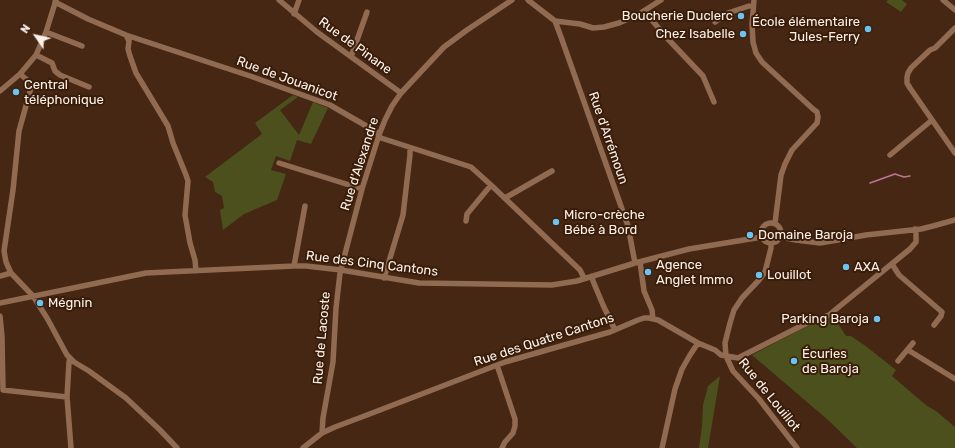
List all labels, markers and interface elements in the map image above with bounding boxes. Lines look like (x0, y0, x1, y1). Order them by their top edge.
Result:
place label: Boucherie Duclerc (622, 8, 733, 24)
marker: Boucherie Duclerc (736, 11, 746, 21)
street label: Rue de Pinane (315, 14, 395, 78)
place label: École élémentaire Jules-Ferry (752, 14, 860, 45)
north arrow (16, 16, 56, 56)
text: N (18, 22, 33, 36)
marker: École élémentaire Jules-Ferry (863, 24, 873, 34)
place label: Chez Isabelle (655, 26, 735, 42)
marker: Chez Isabelle (738, 29, 748, 39)
street label: Rue de Jouanicot (234, 53, 340, 105)
place label: Central téléphonique (24, 77, 104, 108)
marker: Central téléphonique (11, 87, 21, 97)
street label: Rue d'Arrémoun (585, 90, 631, 186)
street label: Rue d'Alexandre (338, 115, 382, 213)
place label: Micro-crèche Bébé à Bord (564, 207, 645, 238)
marker: Micro-crèche Bébé à Bord (551, 217, 561, 227)
place label: Domaine Baroja (758, 227, 853, 243)
marker: Domaine Baroja (745, 230, 755, 240)
street label: Rue des Cinq Cantons (305, 248, 439, 280)
place label: Agence Anglet Immo (656, 257, 733, 288)
place label: AXA (854, 259, 880, 275)
marker: AXA (841, 262, 851, 272)
marker: Agence Anglet Immo (643, 267, 653, 277)
place label: Louillot (767, 267, 811, 283)
marker: Louillot (754, 270, 764, 280)
street label: Rue de Lacoste (310, 291, 334, 385)
place label: Mégnin (48, 295, 92, 311)
marker: Mégnin (35, 298, 45, 308)
street label: Rue des Quatre Cantons (472, 310, 616, 370)
place label: Parking Baroja (781, 311, 869, 327)
marker: Parking Baroja (872, 314, 882, 324)
place label: Écuries de Baroja (802, 346, 859, 377)
street label: Rue de Louillot (735, 355, 803, 435)
marker: Écuries de Baroja (789, 356, 799, 366)

